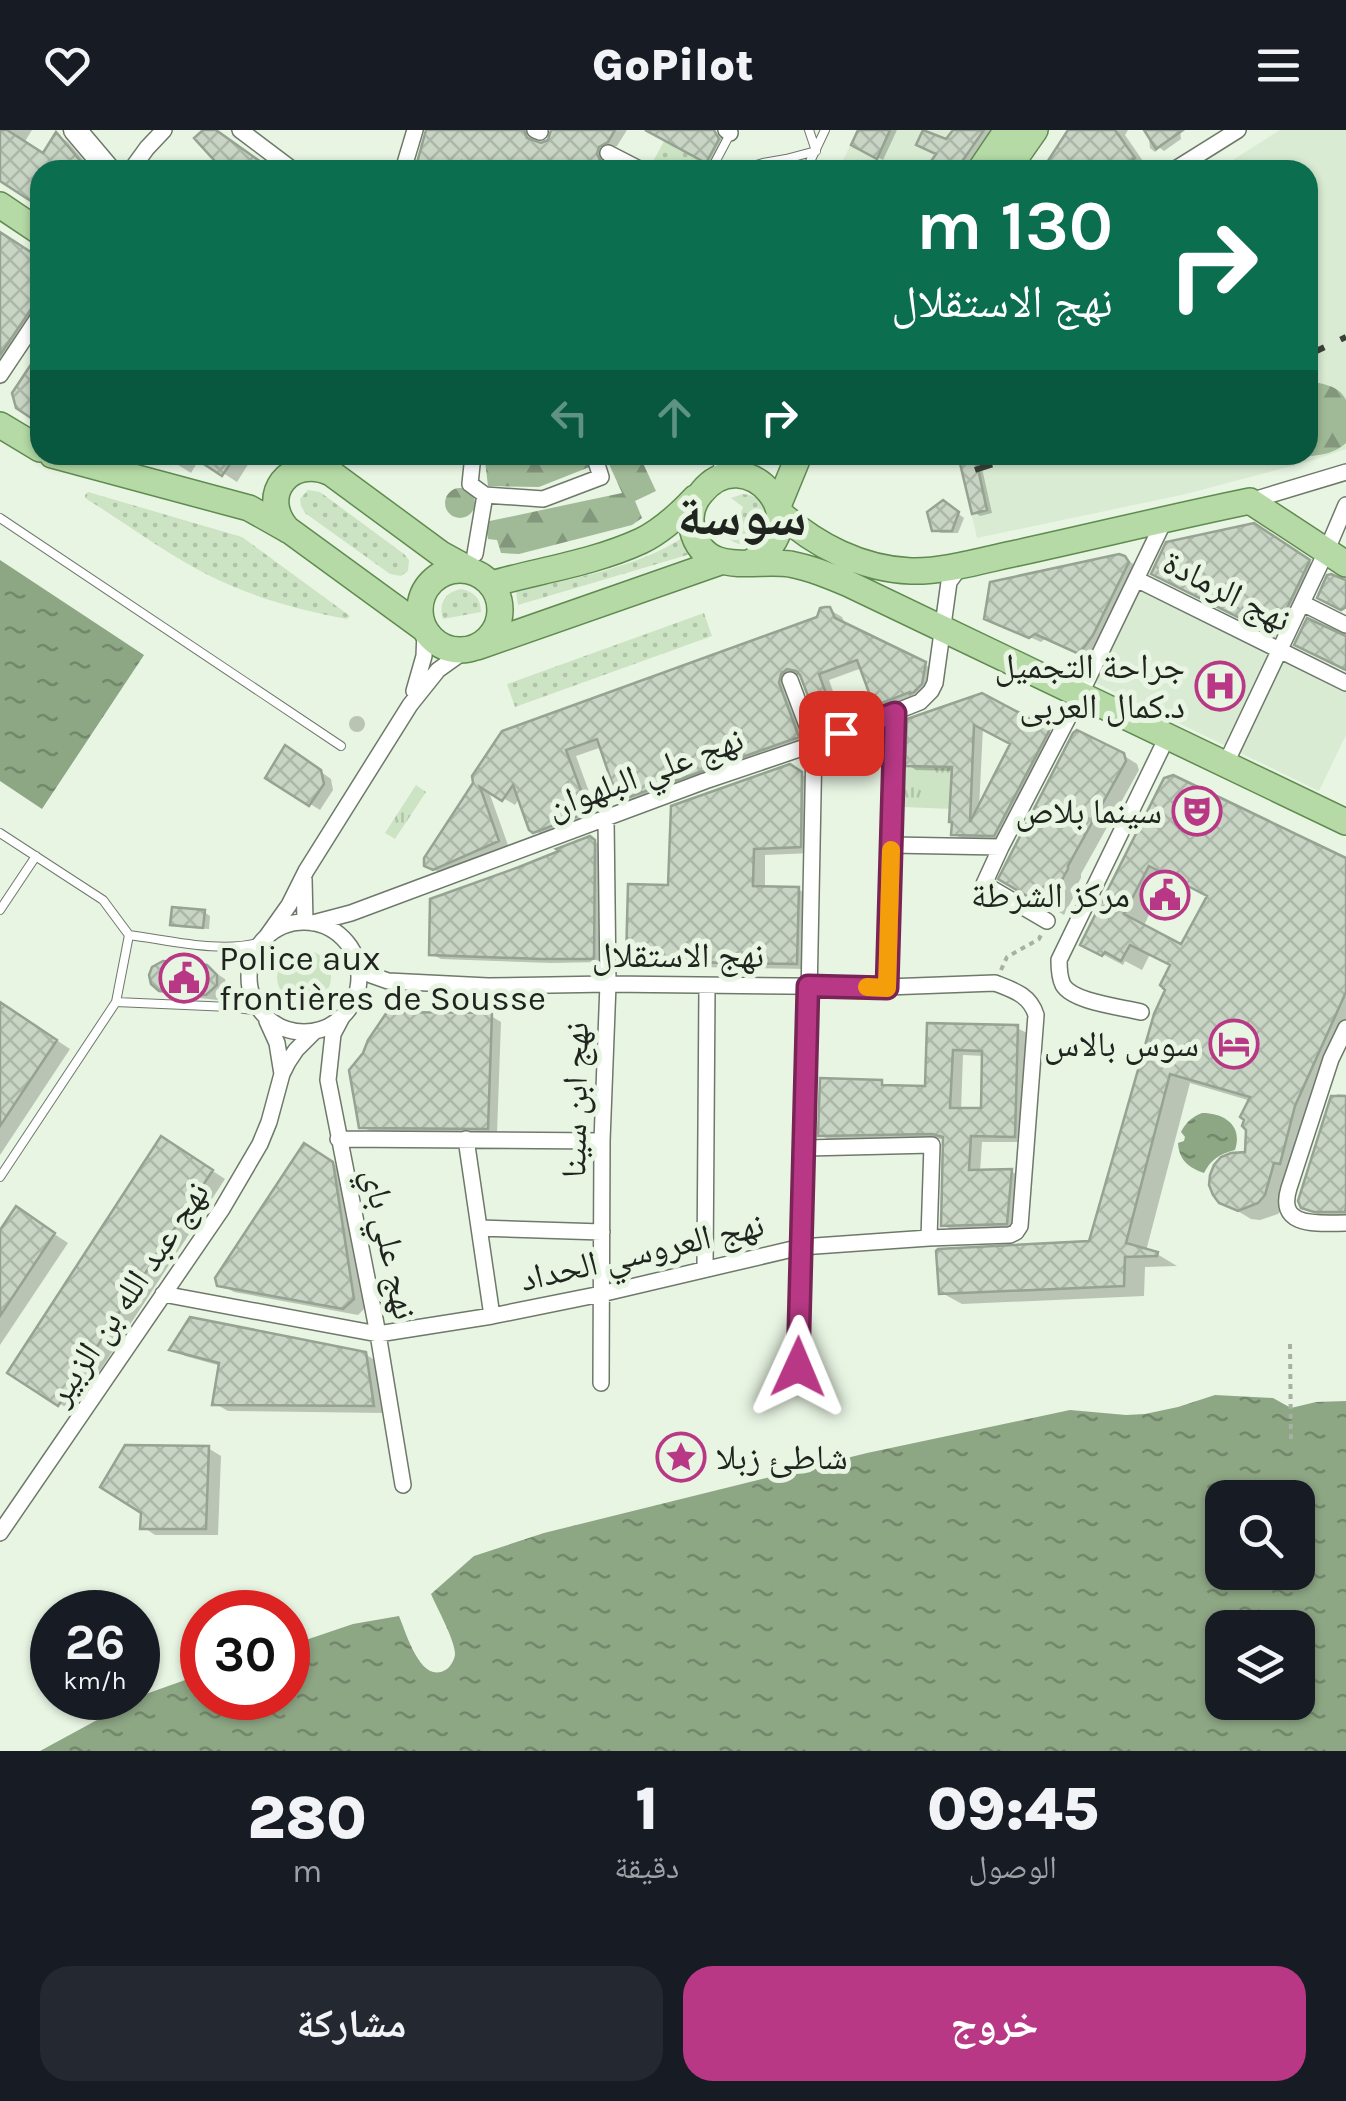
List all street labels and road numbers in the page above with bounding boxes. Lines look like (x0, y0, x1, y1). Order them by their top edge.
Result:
street label: نهج الرمادة (1156, 541, 1298, 641)
street label: نهج علي البلهوان (541, 718, 751, 834)
street label: نهج الاستقلال (592, 935, 764, 977)
street label: نهج ابن سينا (553, 1022, 598, 1178)
street label: نهج علي باي (347, 1165, 426, 1325)
street label: نهج عبد الله بن الزبير (38, 1174, 219, 1414)
street label: نهج العروسي الحداد (516, 1204, 770, 1307)

